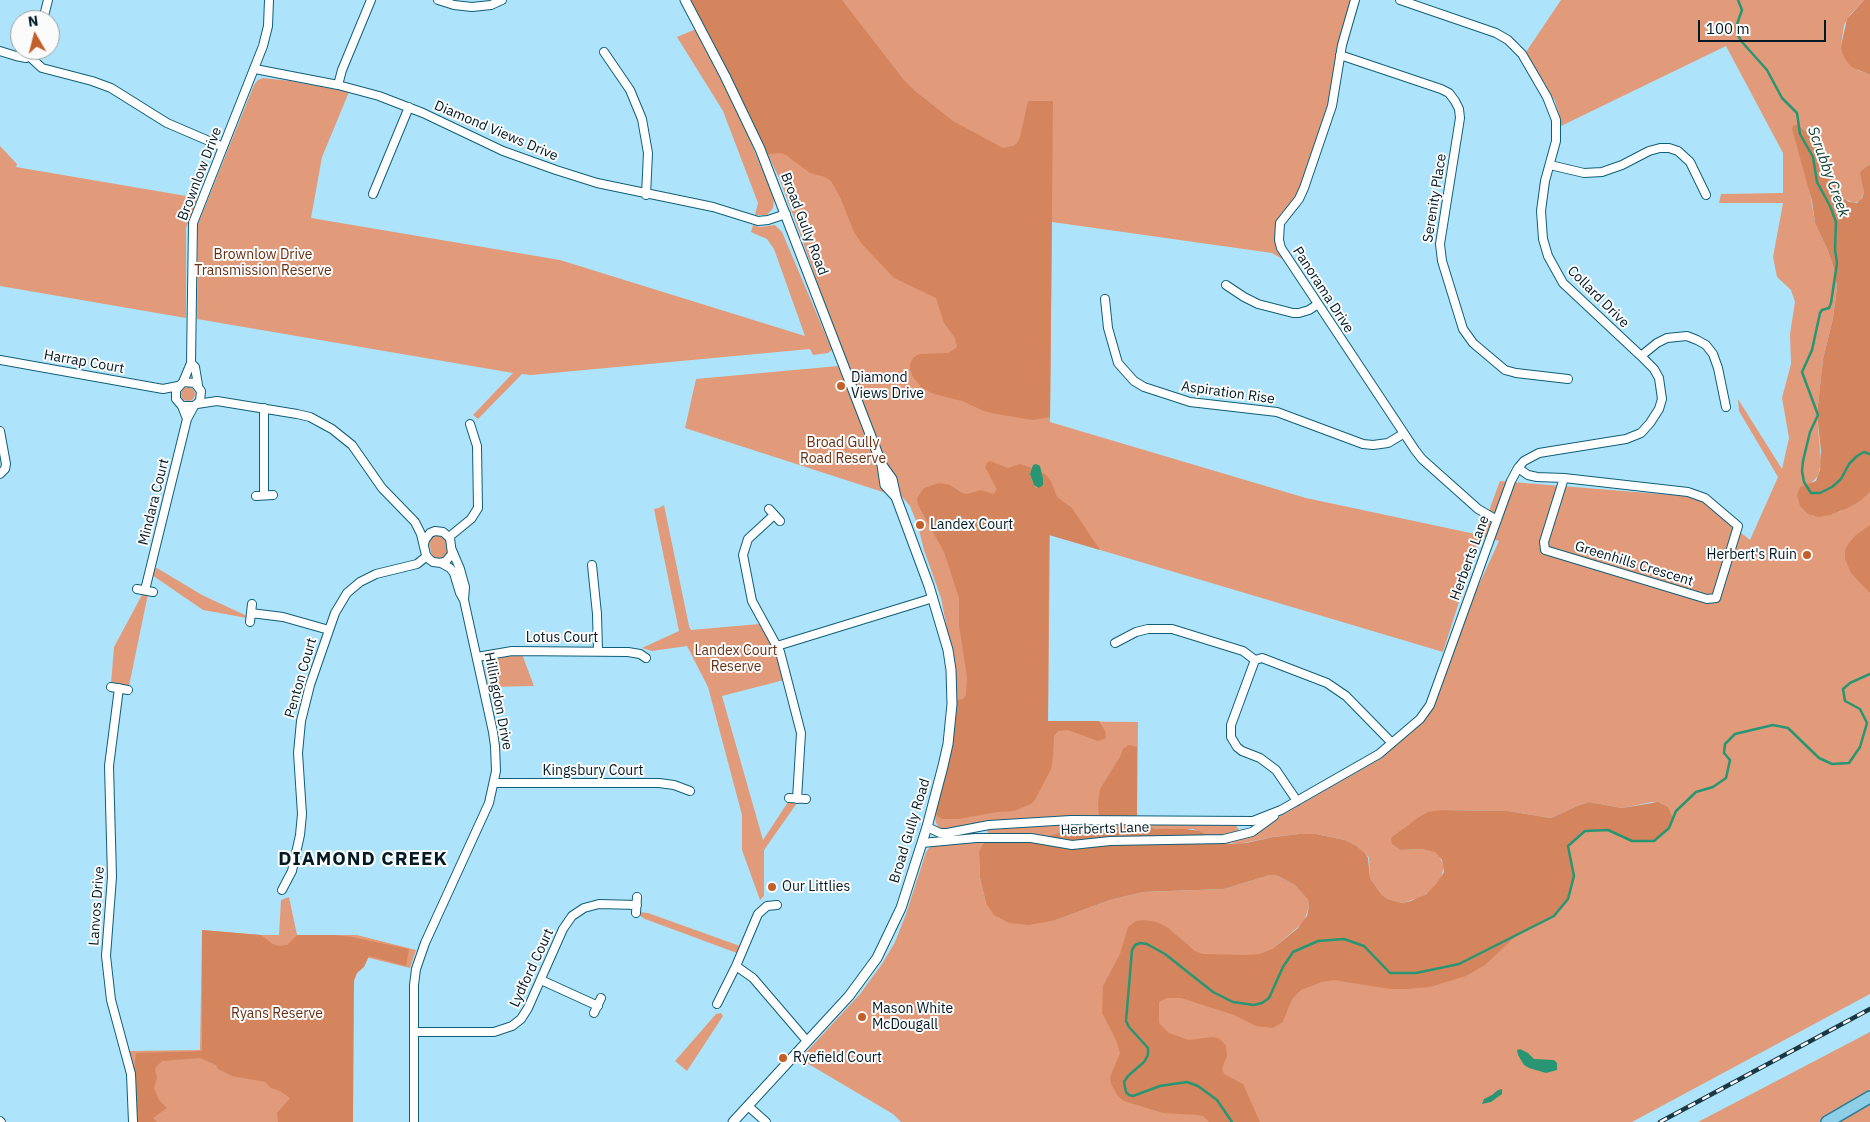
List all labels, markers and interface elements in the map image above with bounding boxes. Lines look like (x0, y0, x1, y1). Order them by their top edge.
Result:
north arrow (10, 10, 60, 60)
scale bar (1700, 10, 1828, 42)
text: N (27, 12, 39, 31)
text: 100 m (1706, 19, 1750, 38)
street label: Diamond Views Drive (432, 97, 560, 165)
water label: Scrubby Creek (1803, 124, 1853, 220)
street label: Brownlow Drive (174, 125, 226, 223)
street label: Serenity Place (1420, 152, 1450, 244)
street label: Broad Gully Road (777, 170, 831, 278)
street label: Panorama Drive (1289, 244, 1357, 336)
park label: Brownlow Drive Transmission Reserve (194, 247, 332, 280)
street label: Collard Drive (1564, 263, 1632, 331)
street label: Harrap Court (43, 347, 125, 377)
place label: Diamond Views Drive (851, 370, 924, 402)
street label: Aspiration Rise (1180, 378, 1276, 408)
marker: Diamond Views Drive (835, 380, 847, 392)
park label: Broad Gully Road Reserve (800, 435, 886, 468)
street label: Mindara Court (135, 457, 173, 547)
street label: Herberts Lane (1447, 513, 1493, 603)
place label: Landex Court (930, 517, 1013, 533)
marker: Landex Court (914, 519, 926, 531)
street label: Greenhills Crescent (1573, 538, 1695, 590)
place label: Herbert's Ruin (1706, 547, 1797, 563)
marker: Herbert's Ruin (1801, 549, 1813, 561)
street label: Lotus Court (526, 630, 598, 646)
street label: Penton Court (282, 636, 320, 720)
park label: Landex Court Reserve (694, 643, 778, 676)
street label: Hillingdon Drive (480, 651, 516, 751)
street label: Kingsbury Court (543, 763, 643, 779)
street label: Broad Gully Road (886, 777, 934, 885)
street label: Herberts Lane (1060, 819, 1150, 839)
district label: DIAMOND CREEK (277, 849, 449, 871)
street label: Lanvos Drive (86, 866, 108, 946)
place label: Our Littlies (782, 879, 850, 895)
marker: Our Littlies (766, 881, 778, 893)
street label: Lydford Court (506, 926, 558, 1010)
place label: Mason White McDougall (872, 1001, 953, 1034)
park label: Ryans Reserve (231, 1006, 323, 1022)
marker: Mason White McDougall (856, 1011, 868, 1023)
place label: Ryefield Court (793, 1050, 882, 1066)
marker: Ryefield Court (777, 1052, 789, 1064)

